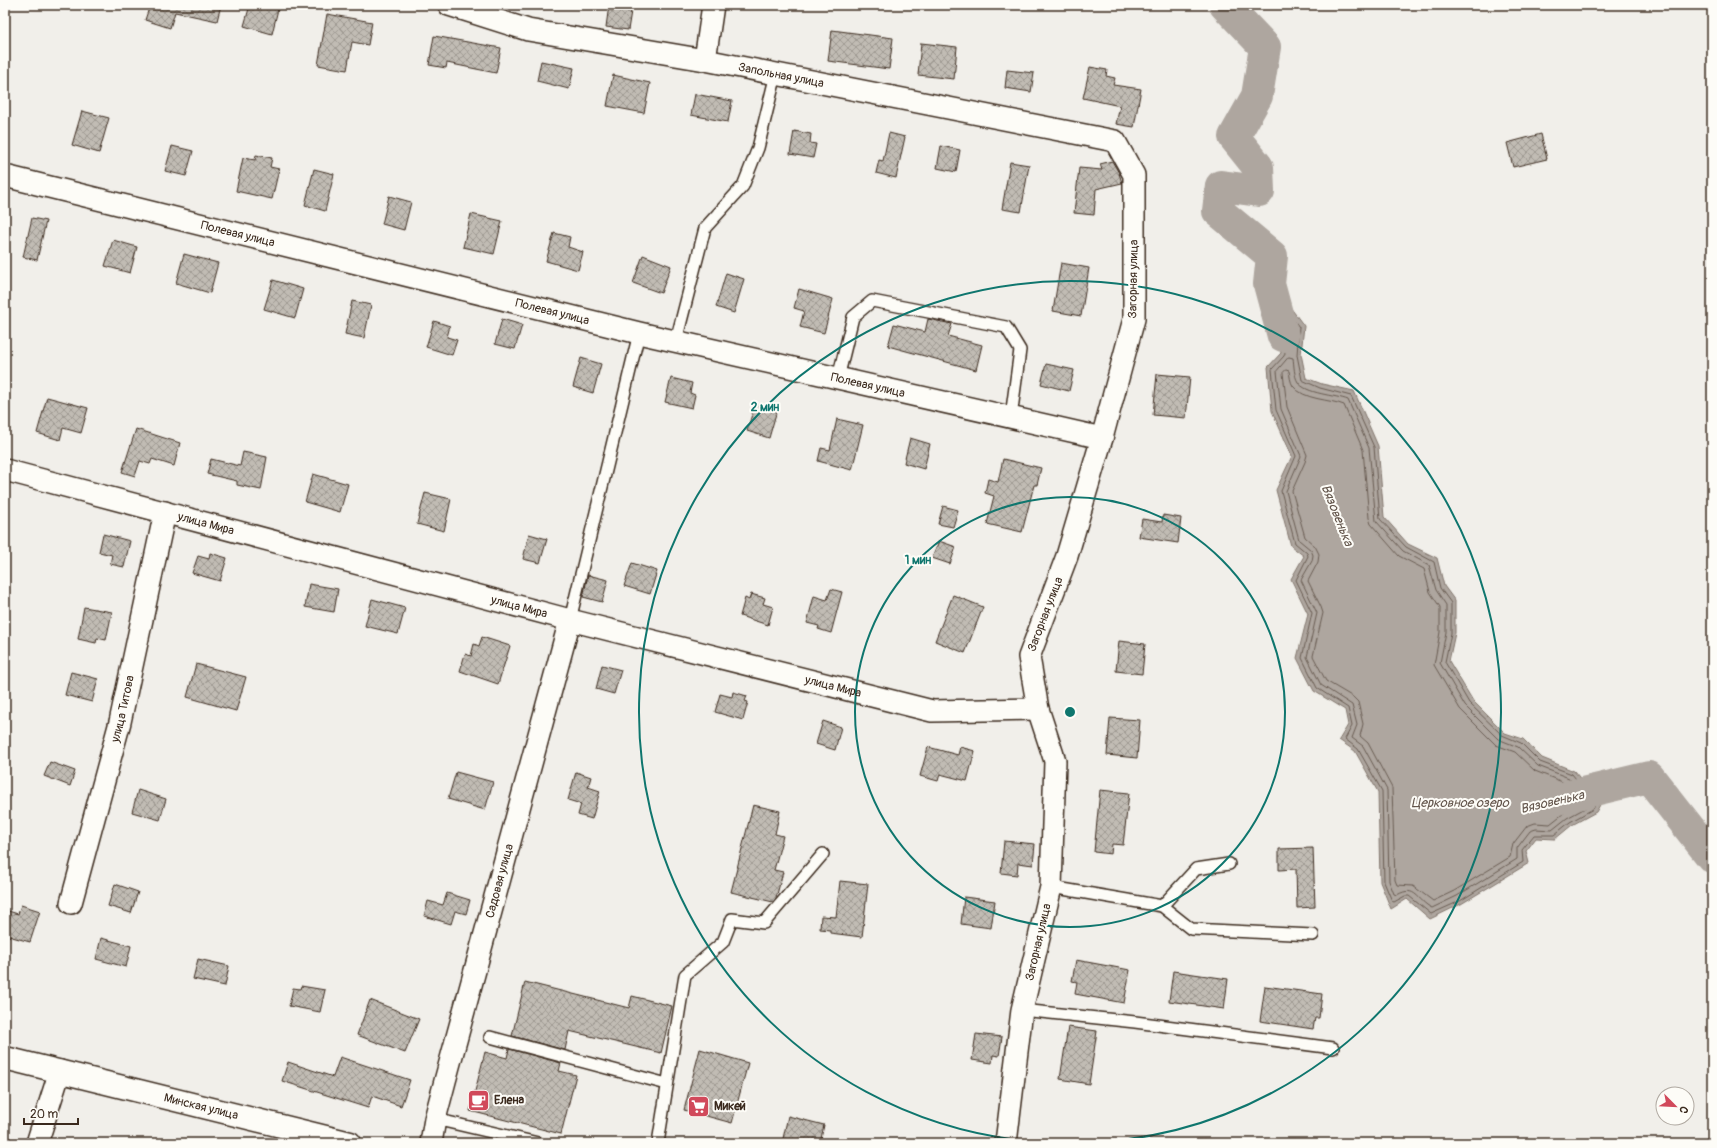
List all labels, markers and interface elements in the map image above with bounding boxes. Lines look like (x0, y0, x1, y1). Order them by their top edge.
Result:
street label: Запольная улица (737, 60, 826, 91)
street label: Полевая улица (199, 218, 277, 251)
street label: Загорная улица (1125, 239, 1142, 318)
street label: Полевая улица (514, 296, 591, 329)
street label: Полевая улица (829, 370, 907, 401)
text: 2 мин (751, 400, 779, 415)
water label: Вязовенька (1318, 482, 1357, 549)
street label: улица Мира (175, 509, 236, 539)
text: 1 мин (905, 553, 931, 568)
street label: Загорная улица (1024, 574, 1067, 654)
street label: улица Мира (488, 592, 549, 622)
street label: улица Мира (802, 672, 863, 701)
street label: улица Титова (108, 673, 138, 745)
centre of rings (1063, 705, 1077, 719)
water label: Вязовенька (1519, 787, 1586, 817)
water label: Церковное озеро (1411, 795, 1510, 811)
street label: Садовая улица (483, 842, 517, 920)
street label: Загорная улица (1022, 902, 1055, 982)
north arrow (1655, 1086, 1695, 1126)
cafe icon: Елена (466, 1087, 492, 1113)
street label: Минская улица (162, 1090, 240, 1123)
place label: Елена (494, 1093, 524, 1108)
supermarket icon: Микей (685, 1093, 711, 1119)
place label: Микей (714, 1099, 746, 1114)
scale bar (24, 1100, 78, 1126)
text: С (1676, 1104, 1691, 1116)
text: 20 m (30, 1107, 59, 1122)

